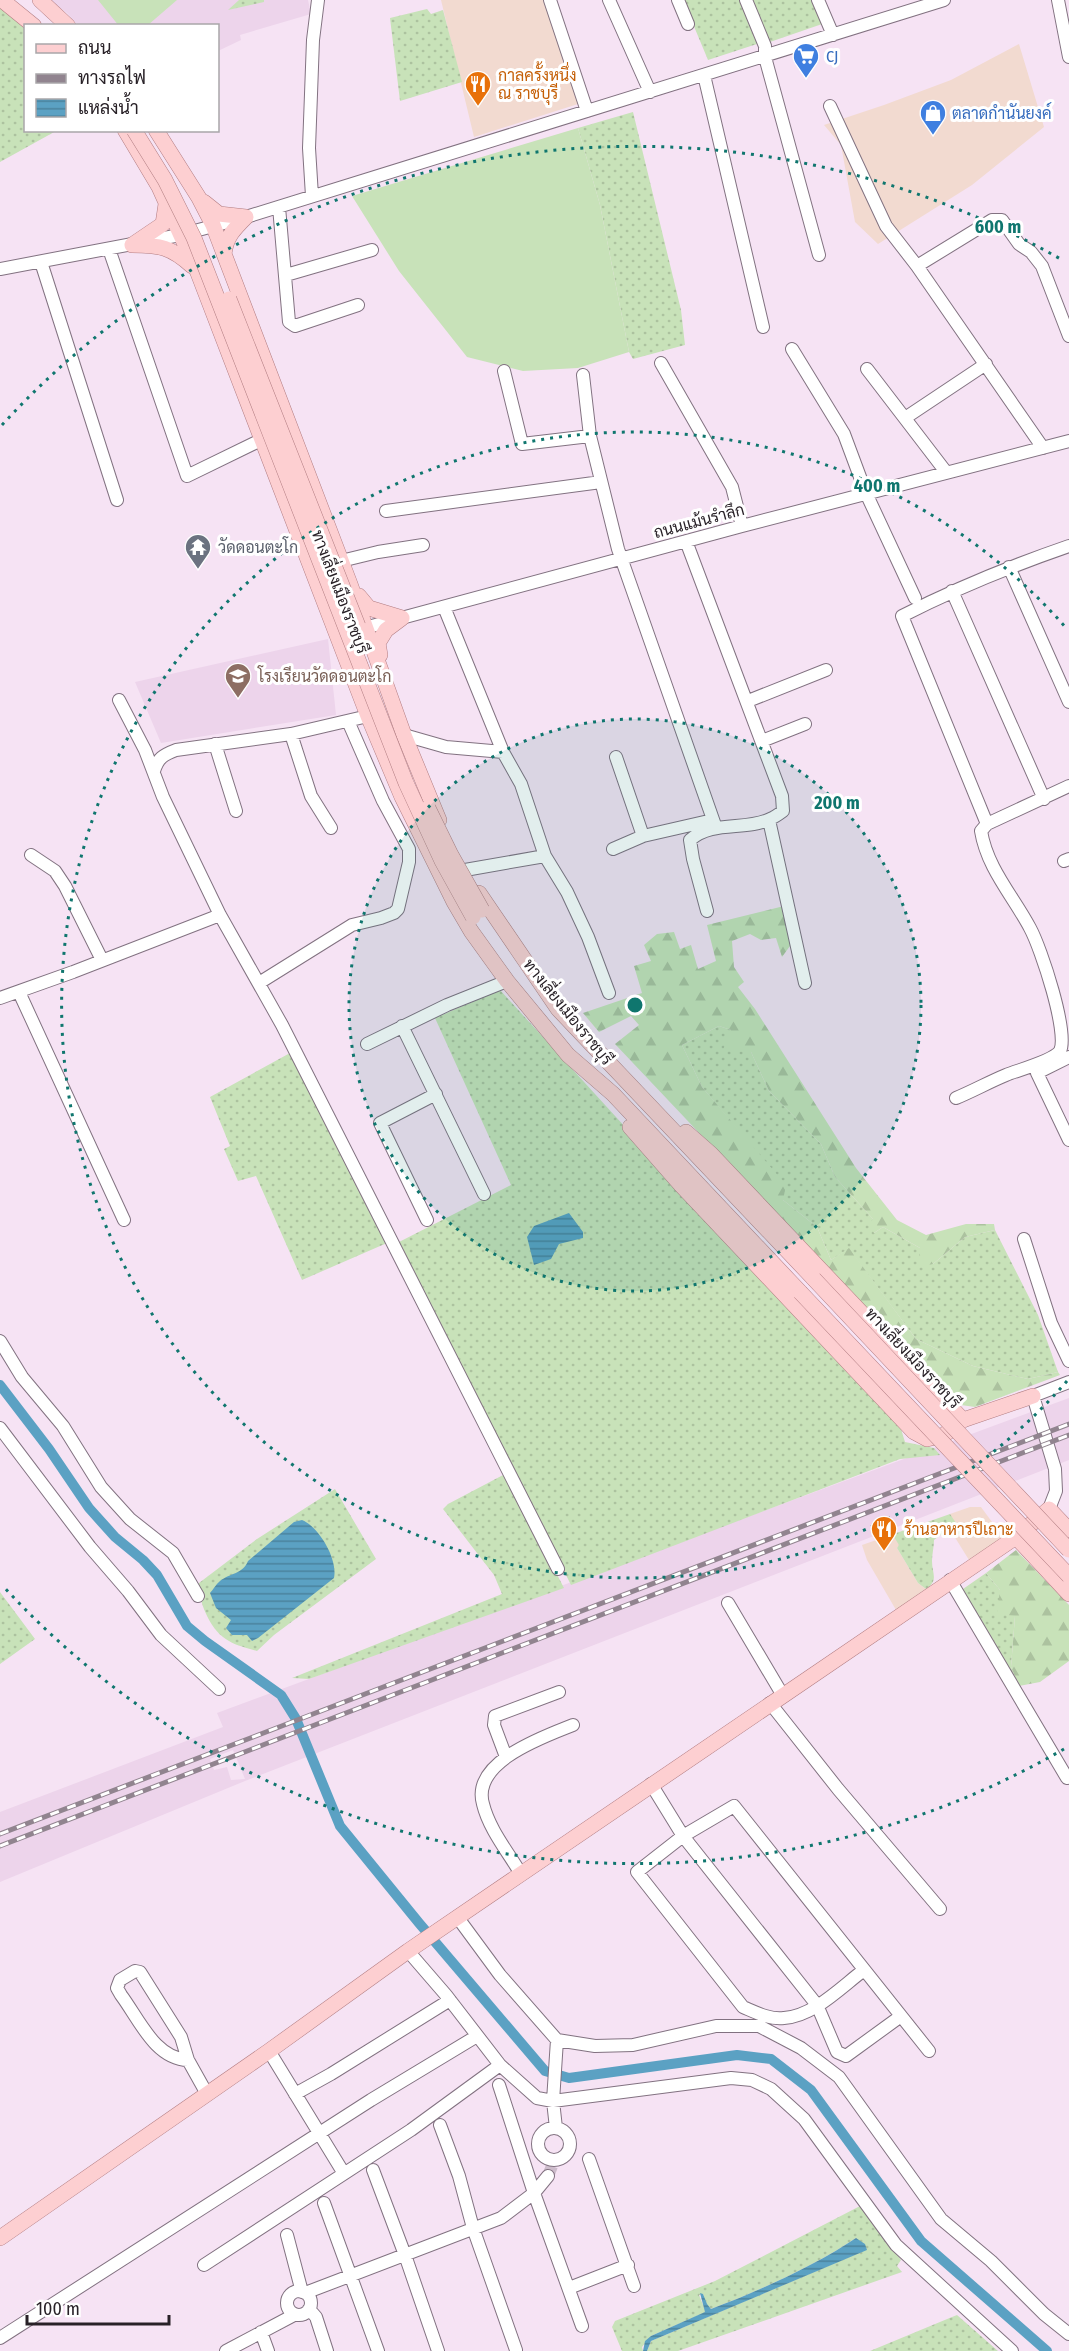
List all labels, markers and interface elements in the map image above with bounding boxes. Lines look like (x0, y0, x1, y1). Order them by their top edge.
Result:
legend (24, 24, 219, 132)
text: ถนน (78, 37, 111, 59)
supermarket icon: CJ (791, 41, 821, 79)
place label: CJ (826, 47, 838, 66)
place label: กาลครั้งหนึ่ง ณ ราชบุรี (498, 61, 577, 105)
text: ทางรถไฟ (78, 65, 146, 89)
restaurant icon: กาลครั้งหนึ่ง ณ ราชบุรี (463, 69, 493, 107)
text: แหล่งน้ำ (78, 92, 139, 119)
shop icon: ตลาดกำนันยงค์ (918, 98, 948, 136)
place label: ตลาดกำนันยงค์ (952, 101, 1052, 123)
text: 600 m (975, 216, 1021, 238)
text: 400 m (854, 475, 900, 497)
street label: ถนนแม้นรำลึก (651, 499, 746, 542)
street label: ทางเลี่ยงเมืองราชบุรี (306, 526, 377, 657)
temple icon: วัดดอนตะโก (183, 532, 213, 570)
place label: วัดดอนตะโก (218, 536, 298, 557)
school or university icon: โรงเรียนวัดดอนตะโก (223, 661, 253, 699)
place label: โรงเรียนวัดดอนตะโก (257, 665, 391, 686)
text: 200 m (813, 792, 860, 814)
street label: ทางเลี่ยงเมืองราชบุรี (518, 952, 621, 1070)
centre of rings (625, 995, 645, 1015)
street label: ทางเลี่ยงเมืองราชบุรี (860, 1300, 968, 1414)
restaurant icon: ร้านอาหารปีเถาะ (869, 1514, 899, 1552)
place label: ร้านอาหารปีเถาะ (904, 1519, 1014, 1539)
scale bar (27, 2288, 170, 2326)
text: 100 m (36, 2298, 80, 2320)

